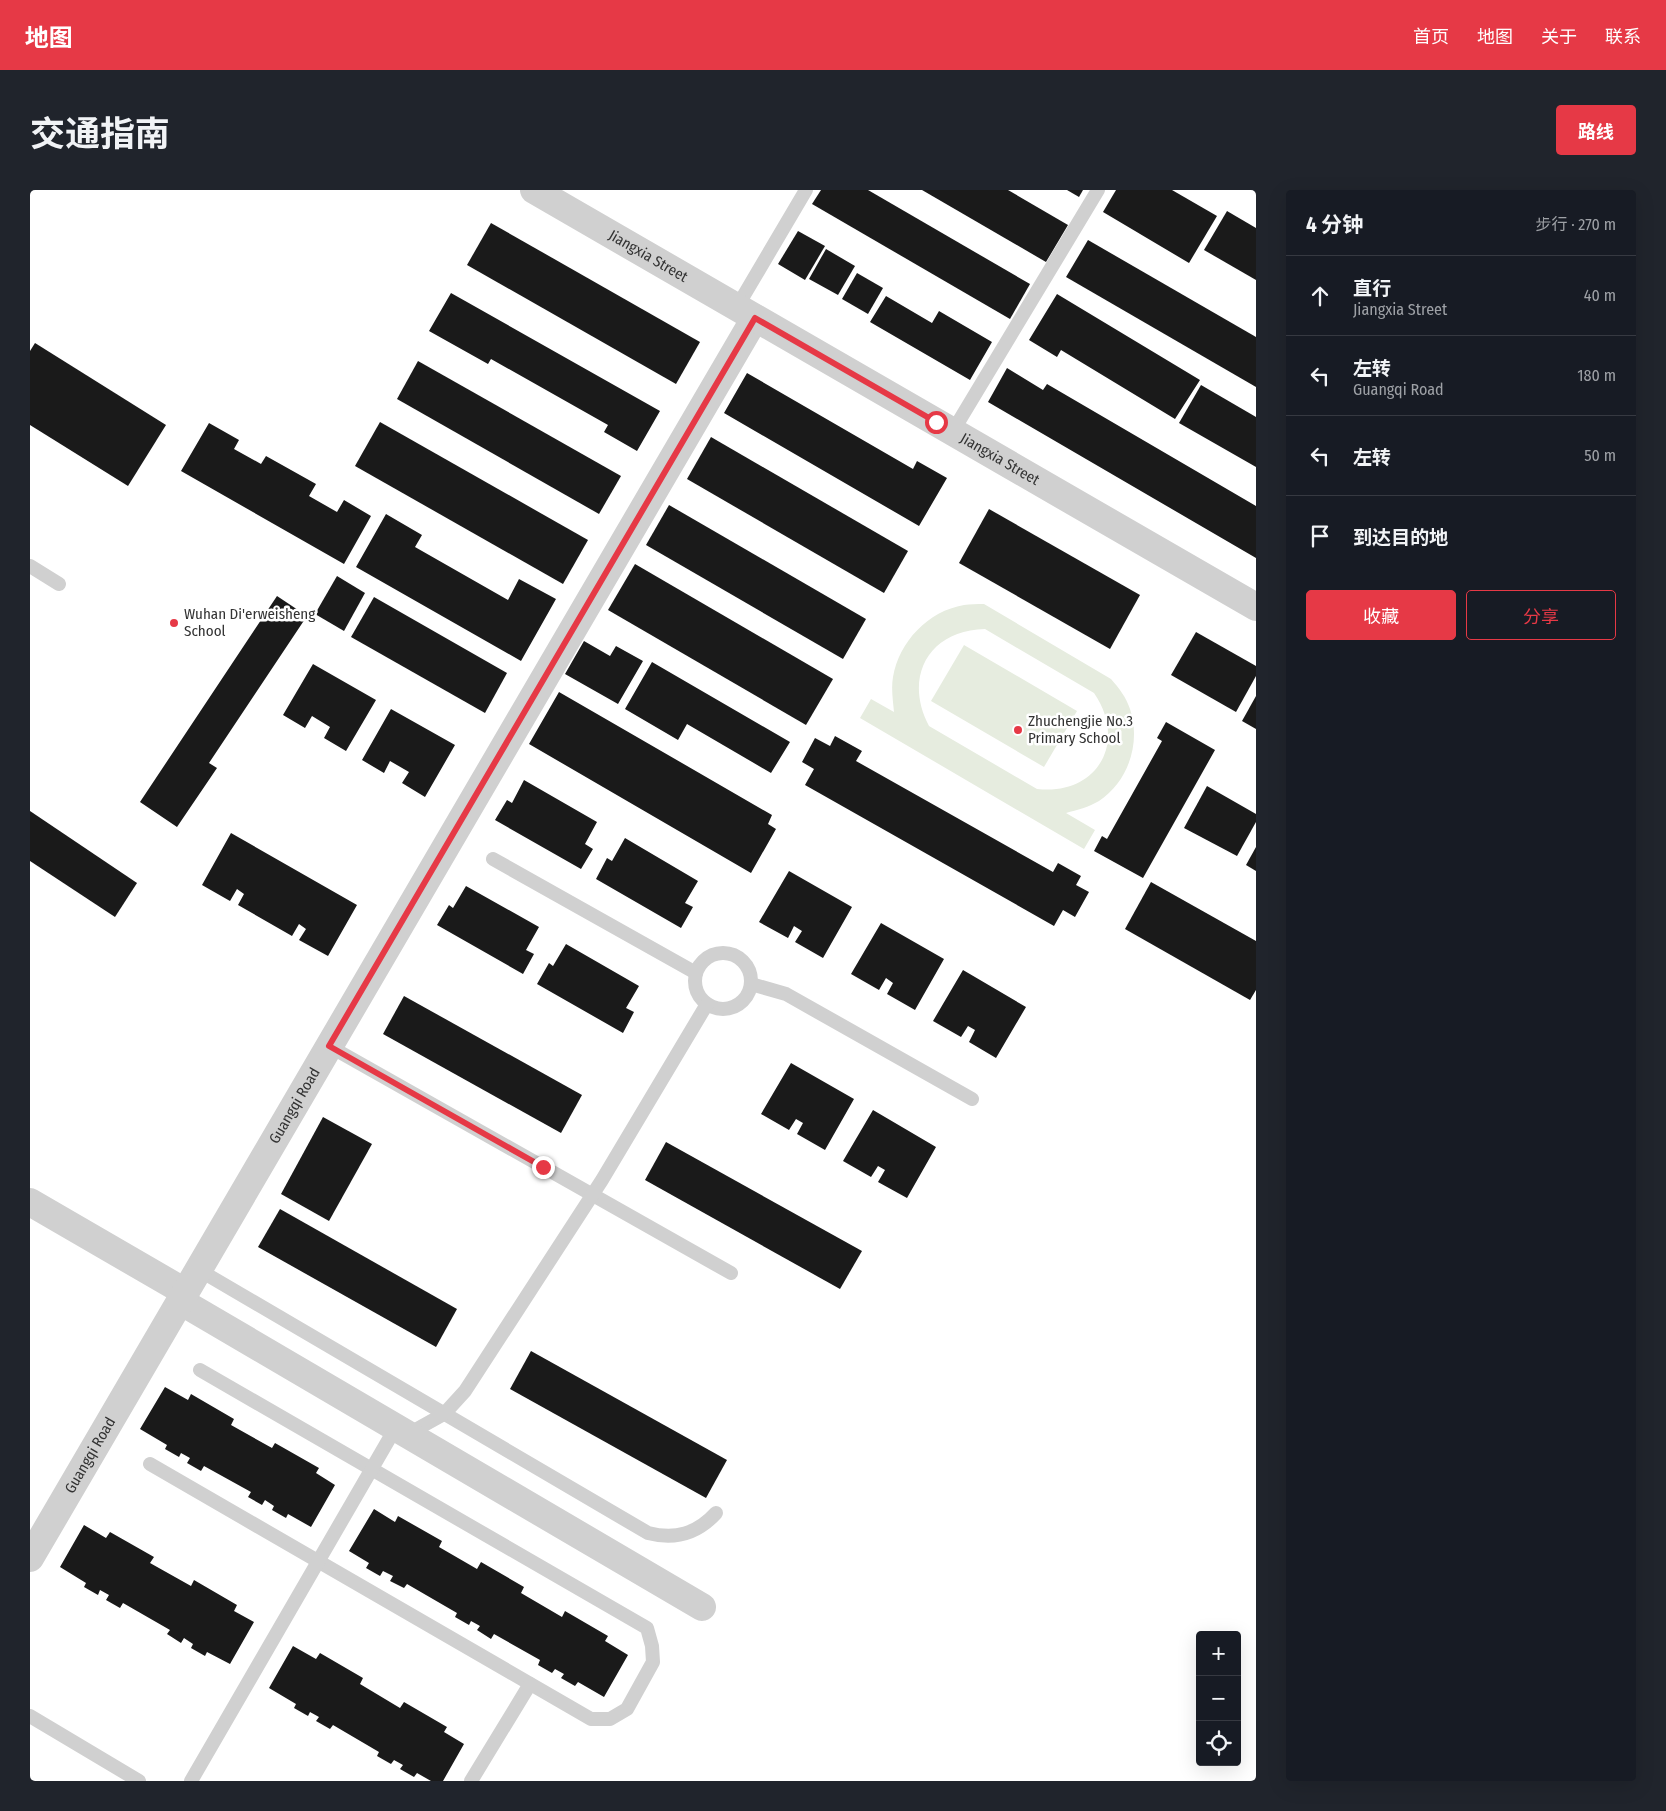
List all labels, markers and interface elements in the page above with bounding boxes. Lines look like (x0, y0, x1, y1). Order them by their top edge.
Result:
text: 地图 (25, 24, 73, 52)
text: 首页 (1413, 26, 1449, 48)
text: 地图 (1477, 26, 1513, 48)
text: 关于 (1541, 26, 1577, 48)
text: 联系 (1605, 26, 1641, 48)
button: 路线 (1556, 105, 1636, 155)
text: 交通指南 (30, 113, 170, 155)
text: 4 分钟 (1306, 212, 1363, 238)
text: 步行 · 270 m (1535, 215, 1616, 234)
street label: Jiangxia Street (606, 226, 691, 286)
text: 直行 (1353, 277, 1391, 300)
icon: ahead (1306, 282, 1334, 310)
text: 40 m (1584, 286, 1616, 305)
text: Jiangxia Street (1353, 300, 1447, 319)
text: 左转 (1353, 357, 1391, 380)
icon: left (1306, 362, 1334, 390)
text: 180 m (1577, 366, 1616, 385)
text: Guangqi Road (1353, 380, 1444, 399)
route start (925, 411, 948, 434)
street label: Jiangxia Street (957, 429, 1043, 489)
icon: left (1306, 442, 1334, 470)
text: 左转 (1353, 446, 1391, 469)
text: 50 m (1584, 446, 1616, 465)
icon: arrive (1306, 522, 1334, 550)
text: 到达目的地 (1353, 526, 1448, 549)
button: 收藏 (1306, 590, 1456, 640)
button: 分享 (1466, 590, 1616, 640)
place label: Wuhan Di'erweisheng School (184, 605, 315, 640)
marker: Wuhan Di'erweisheng School (168, 617, 180, 629)
place label: Zhuchengjie No.3 Primary School (1028, 712, 1133, 747)
marker: Zhuchengjie No.3 Primary School (1012, 724, 1024, 736)
street label: Guangqi Road (265, 1064, 324, 1147)
route end (532, 1156, 555, 1179)
street label: Guangqi Road (61, 1414, 119, 1497)
map controls (1196, 1631, 1241, 1766)
button: + (1196, 1631, 1241, 1676)
button: − (1196, 1676, 1241, 1721)
button: locate (1196, 1721, 1241, 1766)

